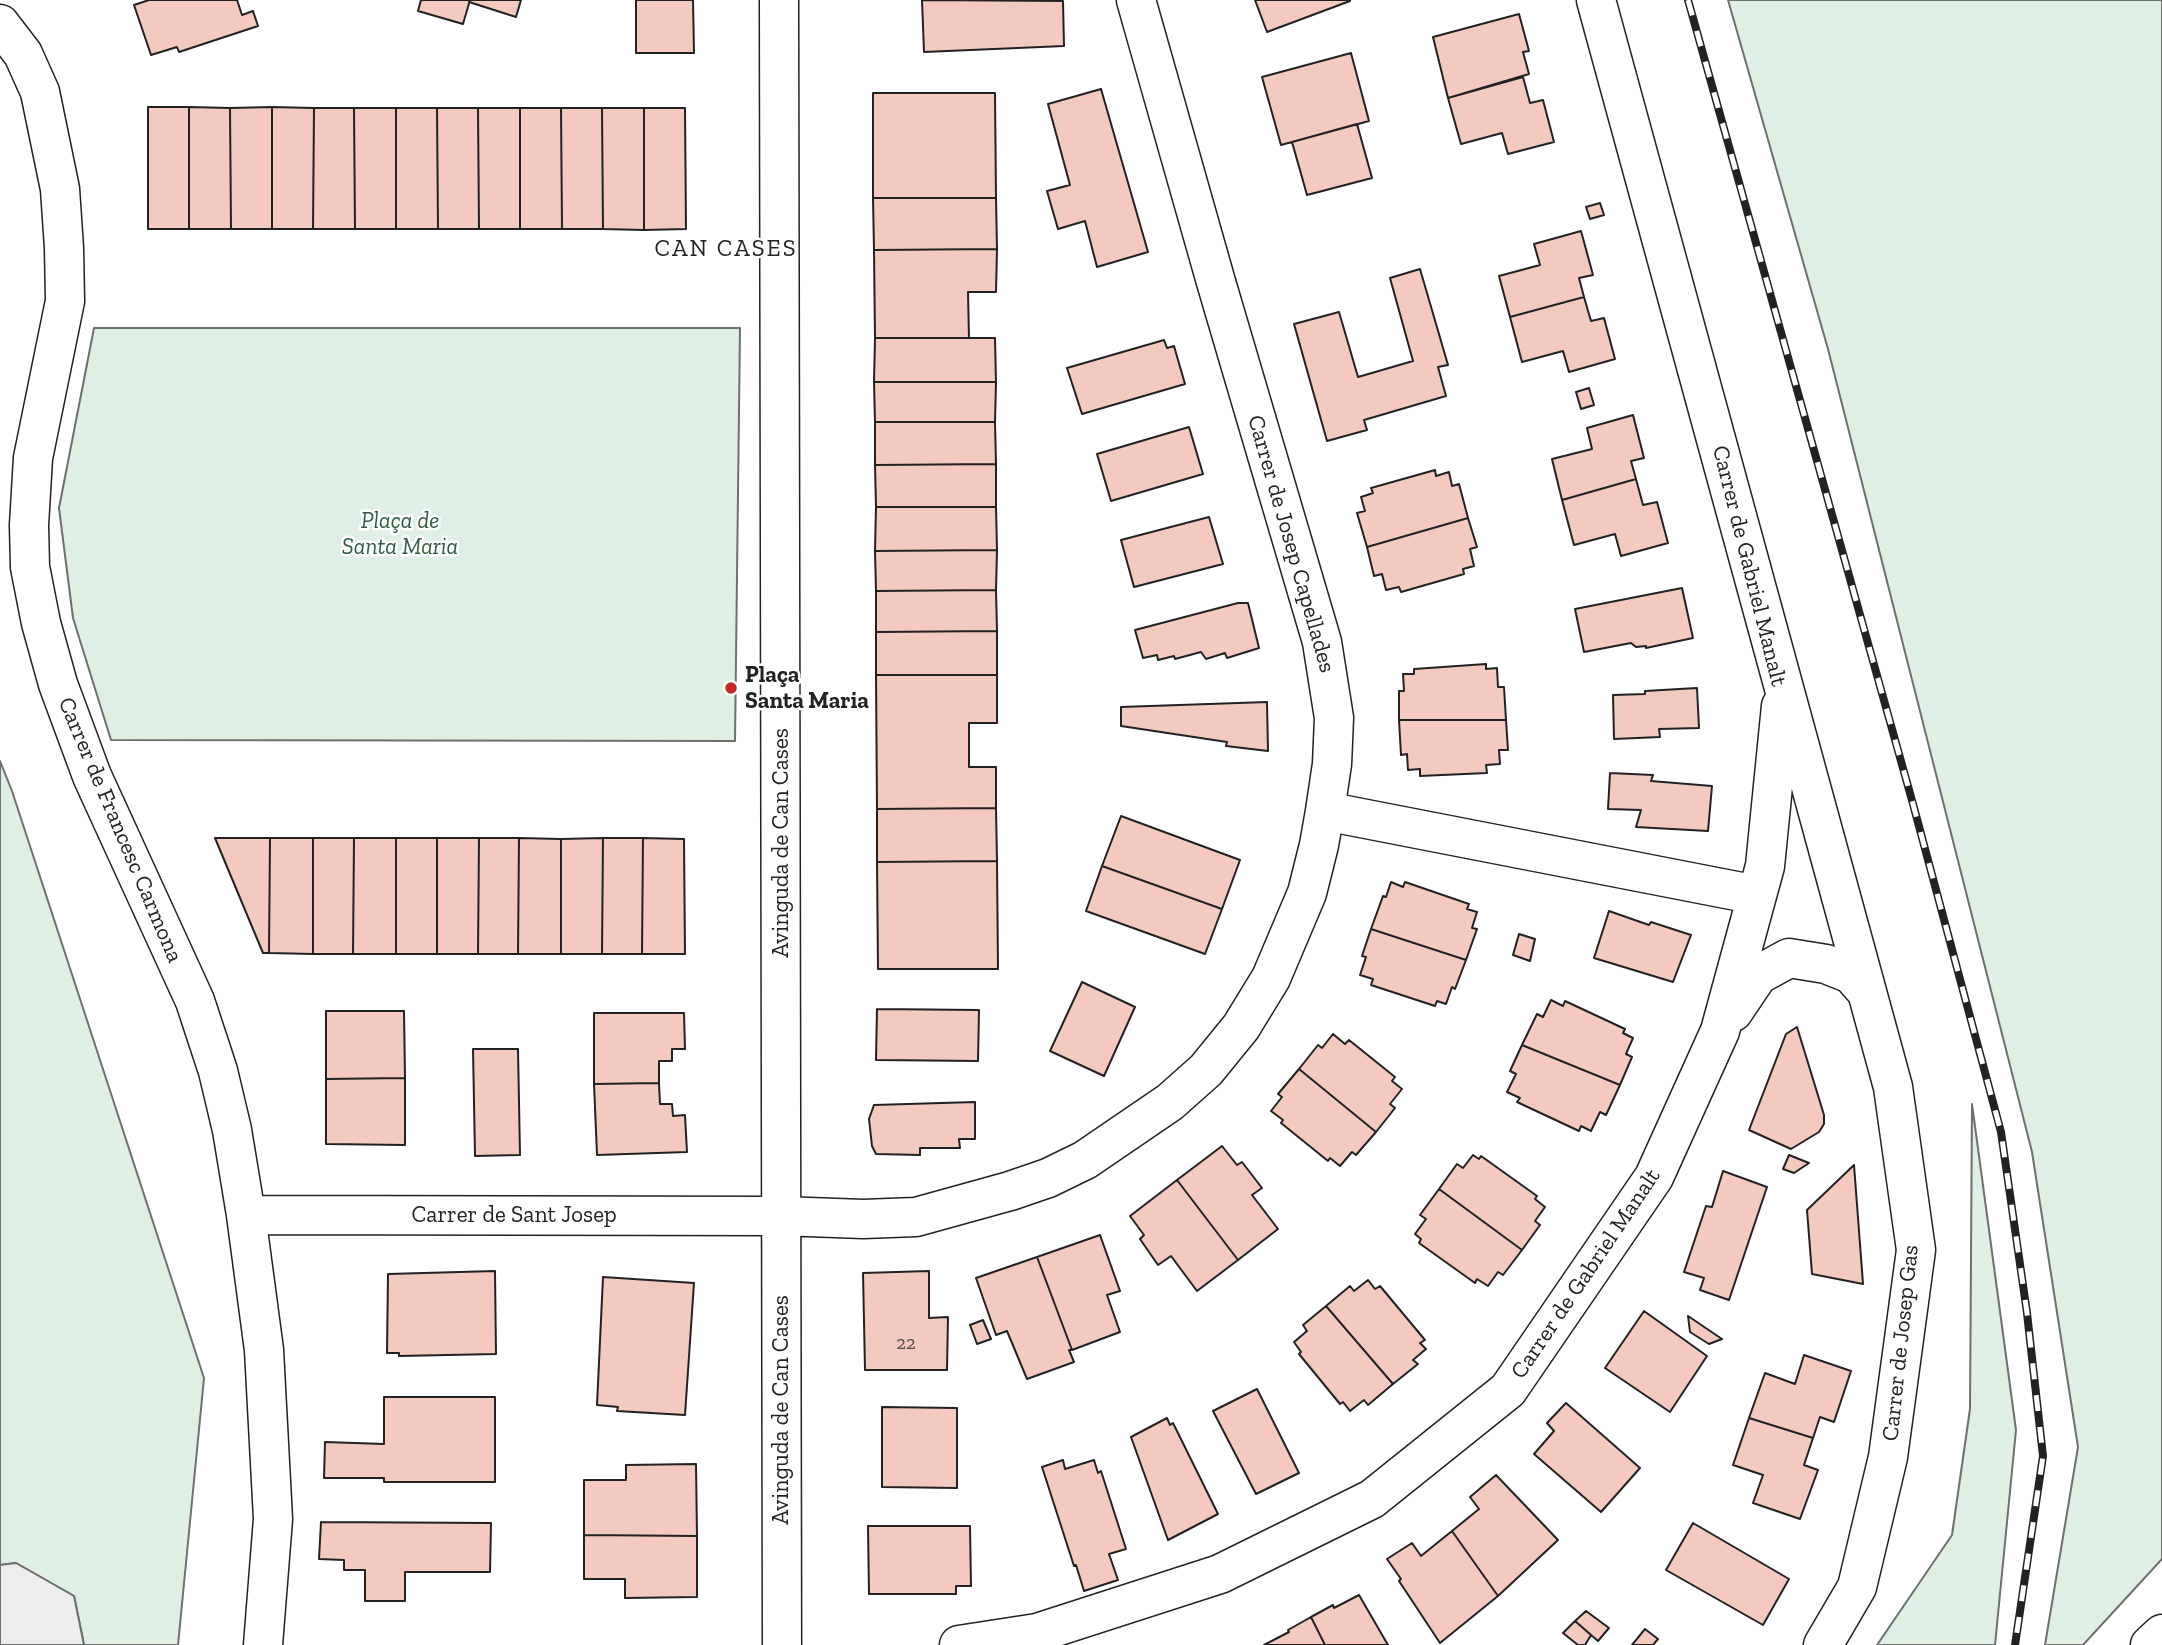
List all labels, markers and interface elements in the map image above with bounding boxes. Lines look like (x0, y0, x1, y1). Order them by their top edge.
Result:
district label: CAN CASES (656, 235, 796, 263)
street label: Carrer de Josep Capellades (1241, 412, 1341, 676)
street label: Carrer de Gabriel Manalt (1706, 443, 1792, 689)
park label: Plaça de Santa Maria (342, 507, 458, 561)
place label: Plaça Santa Maria (745, 661, 869, 715)
marker: Plaça Santa Maria (723, 680, 739, 696)
street label: Carrer de Francesc Carmona (52, 693, 188, 967)
street label: Avinguda de Can Cases (767, 728, 795, 958)
street label: Carrer de Gabriel Manalt (1505, 1164, 1667, 1384)
street label: Carrer de Sant Josep (411, 1201, 617, 1229)
street label: Carrer de Josep Gas (1877, 1244, 1925, 1442)
street label: Avinguda de Can Cases (767, 1295, 795, 1525)
house number: 22 (896, 1333, 916, 1355)

